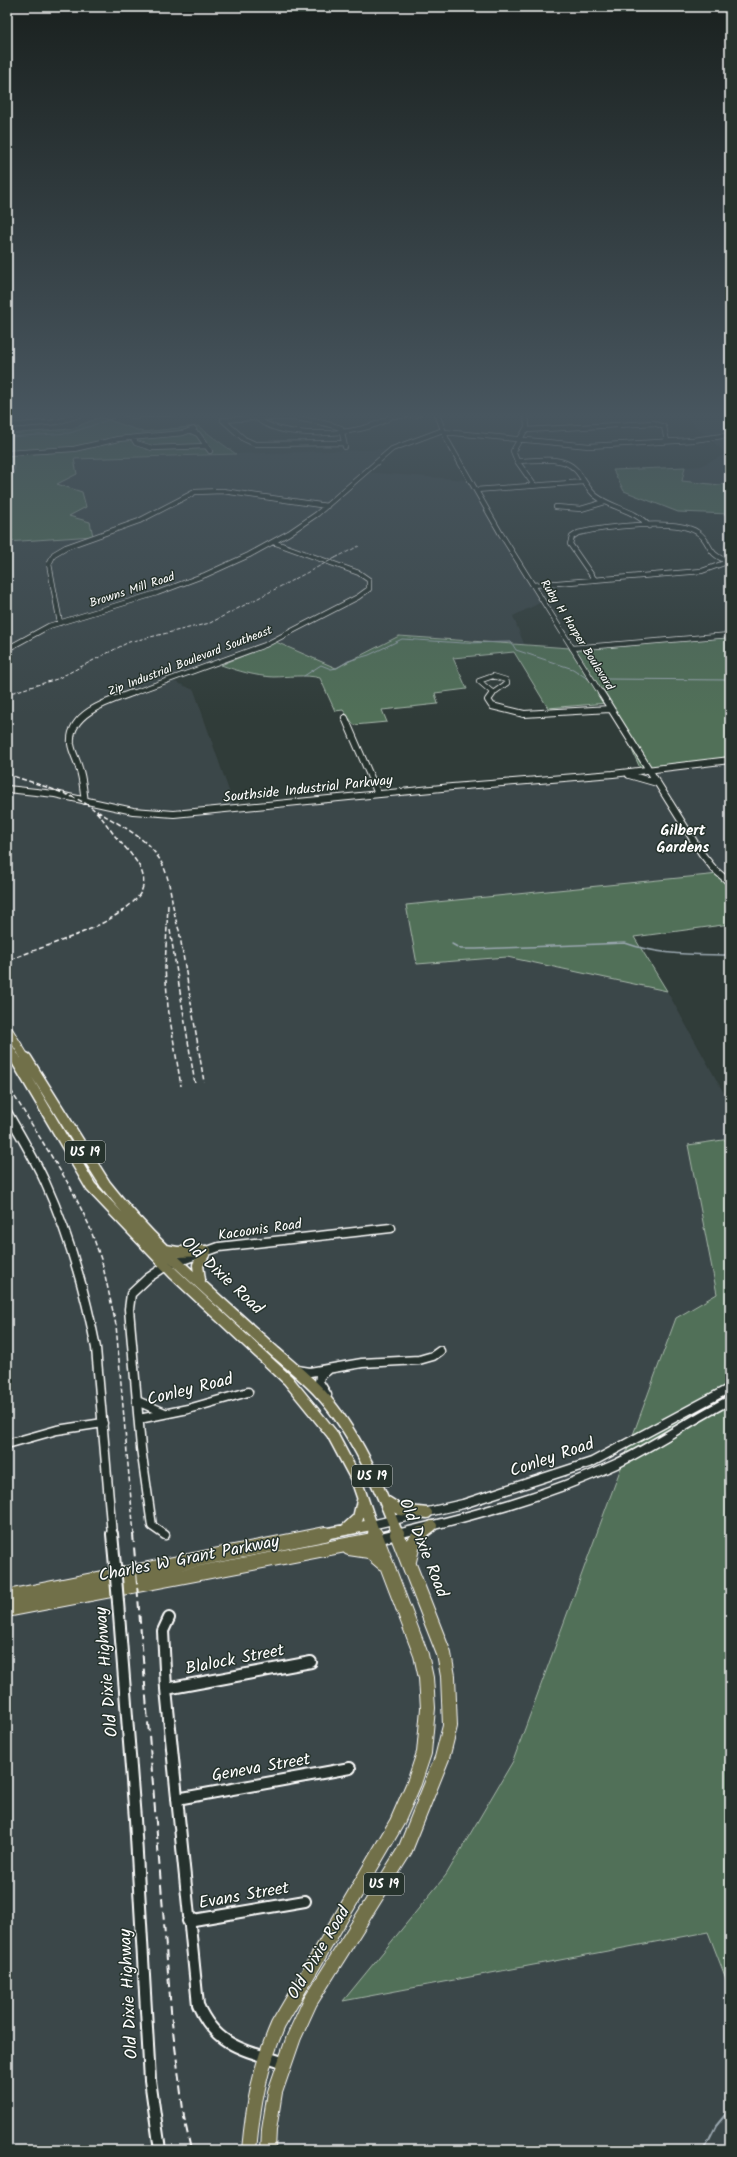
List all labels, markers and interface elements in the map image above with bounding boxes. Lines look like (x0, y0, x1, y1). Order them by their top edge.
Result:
street label: Browns Mill Road (87, 567, 178, 613)
street label: Ruby H Harper Boulevard (535, 576, 619, 695)
street label: Zip Industrial Boulevard Southeast (105, 621, 275, 701)
street label: Southside Industrial Parkway (222, 769, 394, 809)
district label: Gilbert Gardens (657, 819, 709, 860)
road number: US 19 (65, 1141, 105, 1163)
street label: Kacoonis Road (217, 1213, 304, 1247)
street label: Old Dixie Road (174, 1230, 270, 1322)
street label: Conley Road (144, 1366, 236, 1414)
street label: Conley Road (506, 1431, 598, 1485)
road number: US 19 (352, 1465, 392, 1487)
street label: Old Dixie Road (391, 1494, 455, 1602)
street label: Charles W Grant Parkway (96, 1528, 283, 1590)
street label: Old Dixie Highway (88, 1605, 126, 1738)
street label: Blalock Street (183, 1637, 287, 1683)
street label: Geneva Street (209, 1746, 313, 1790)
road number: US 19 (364, 1873, 404, 1895)
street label: Evans Street (197, 1875, 292, 1917)
street label: Old Dixie Road (280, 1901, 358, 2005)
street label: Old Dixie Highway (112, 1927, 146, 2060)

